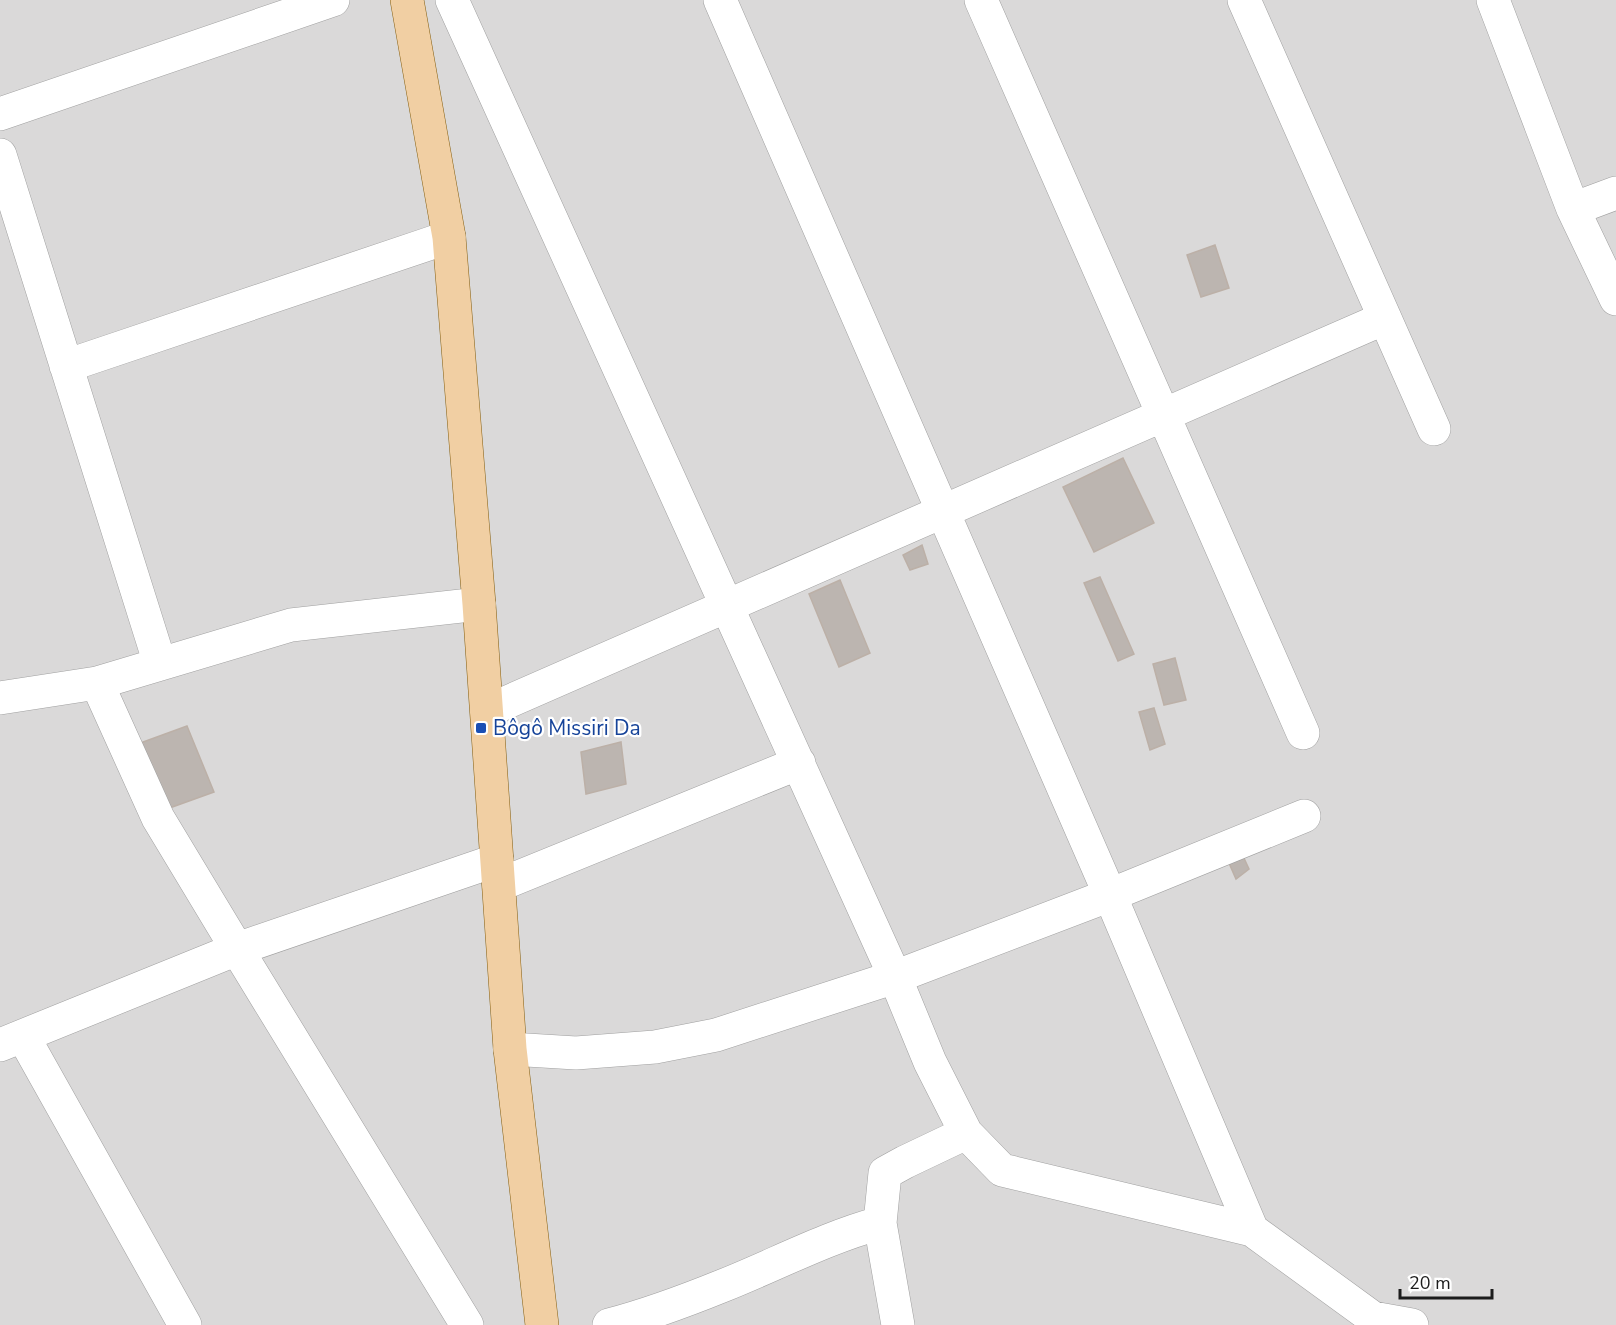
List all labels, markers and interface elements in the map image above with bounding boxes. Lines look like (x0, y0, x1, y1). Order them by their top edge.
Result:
place label: Bôgô Missiri Da (493, 714, 641, 742)
marker: Bôgô Missiri Da (474, 721, 488, 735)
scale bar (1400, 1262, 1492, 1300)
text: 20 m (1409, 1271, 1451, 1295)

